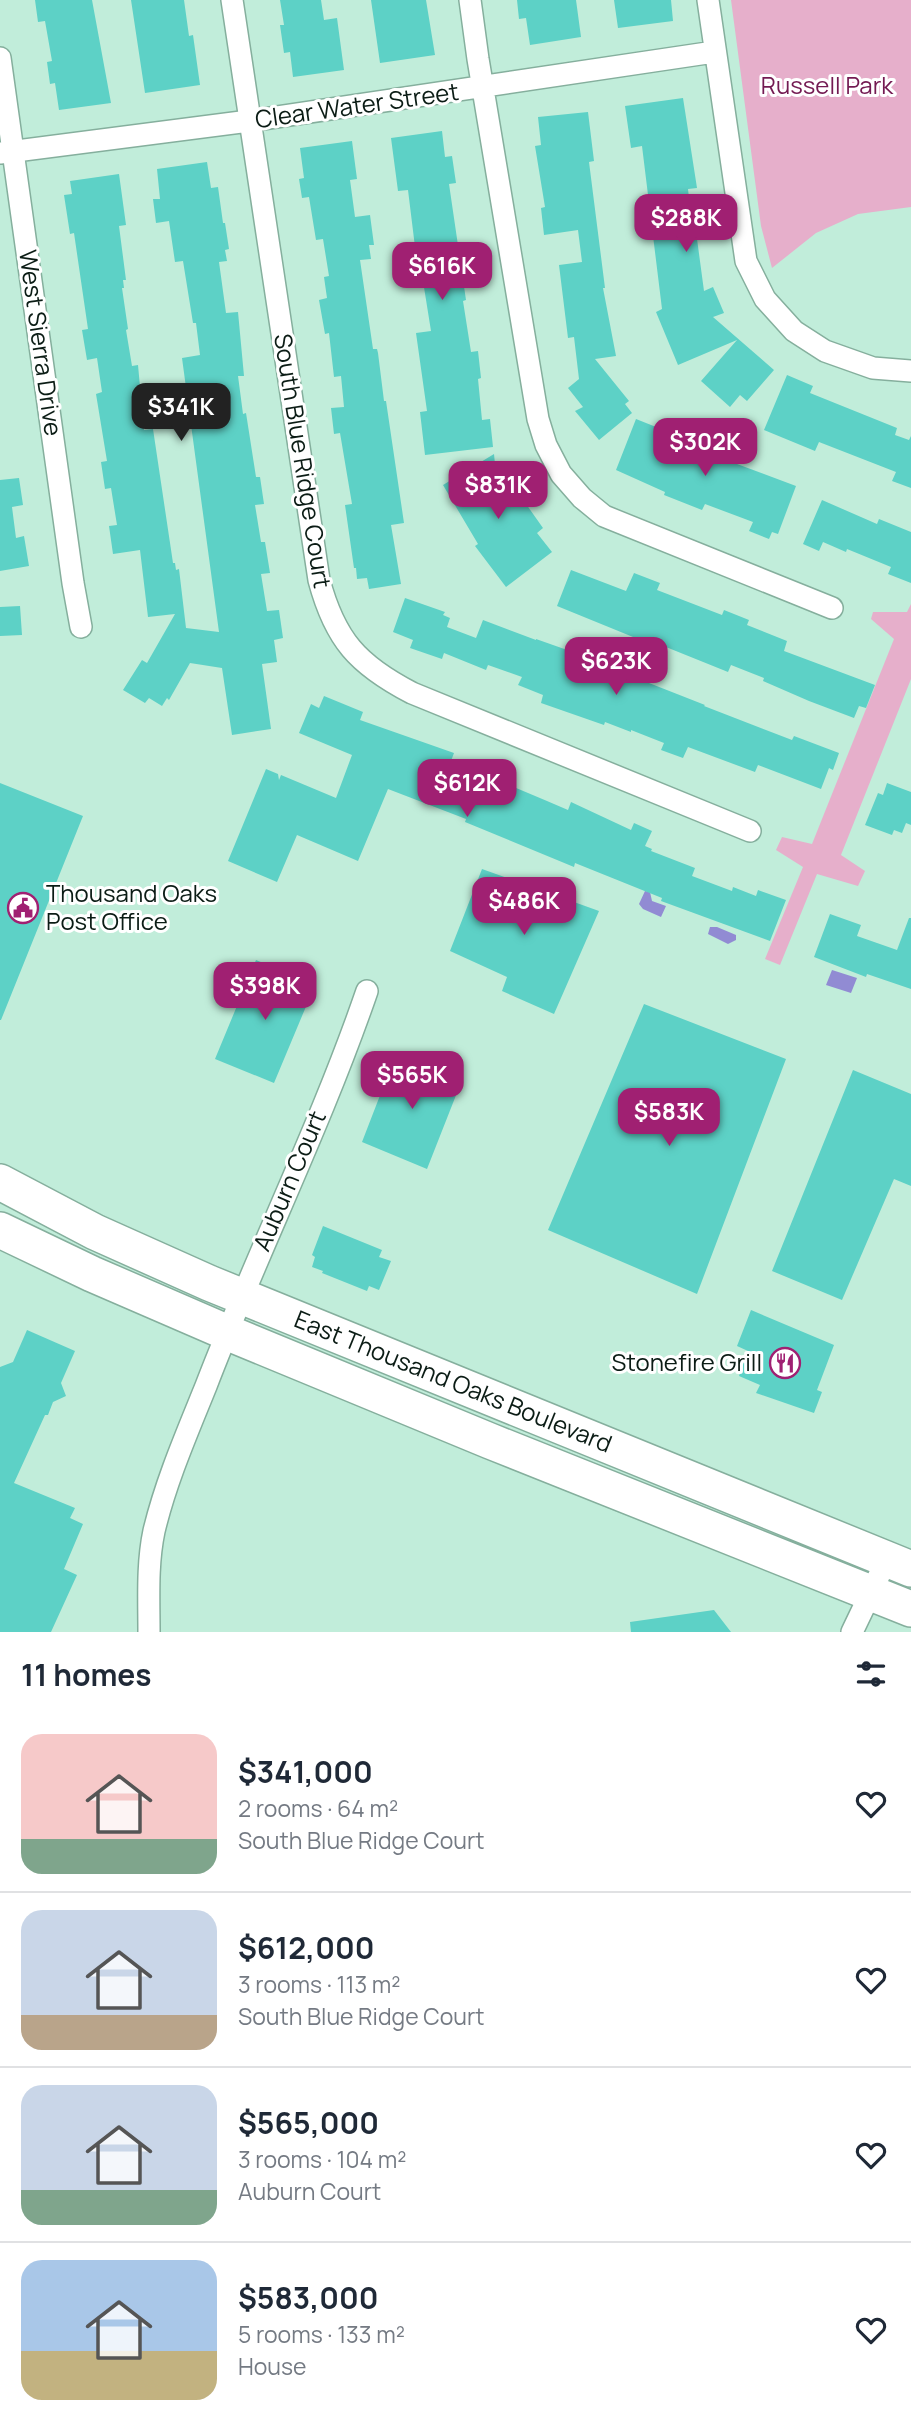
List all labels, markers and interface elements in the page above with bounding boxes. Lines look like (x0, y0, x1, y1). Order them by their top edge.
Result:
park label: Russell Park (761, 68, 894, 101)
street label: Clear Water Street (253, 74, 461, 135)
pin: $288K (637, 194, 735, 254)
text: $288K (650, 201, 722, 233)
pin: $616K (393, 243, 491, 302)
street label: West Sierra Drive (12, 248, 71, 438)
text: $616K (408, 249, 476, 281)
street label: South Blue Ridge Court (267, 331, 340, 590)
pin: $341K (132, 384, 230, 443)
text: $341K (148, 390, 214, 422)
pin: $302K (656, 419, 754, 478)
text: $302K (669, 425, 741, 457)
pin: $831K (449, 462, 547, 521)
text: $831K (465, 468, 531, 500)
pin: $623K (567, 638, 665, 697)
text: $623K (581, 644, 651, 676)
pin: $612K (418, 760, 516, 819)
text: $612K (433, 766, 501, 798)
place label: Thousand Oaks Post Office (46, 876, 217, 937)
pin: $486K (475, 878, 573, 937)
text: $486K (488, 884, 560, 916)
public building icon: Thousand Oaks Post Office (6, 891, 40, 925)
pin: $398K (216, 962, 314, 1022)
text: $398K (229, 969, 301, 1001)
pin: $565K (363, 1052, 461, 1111)
text: $565K (377, 1058, 447, 1090)
pin: $583K (620, 1088, 718, 1148)
text: $583K (634, 1095, 704, 1127)
street label: Auburn Court (244, 1105, 333, 1256)
street label: East Thousand Oaks Boulevard (290, 1302, 617, 1460)
place label: Stonefire Grill (612, 1345, 762, 1378)
restaurant icon: Stonefire Grill (768, 1346, 802, 1380)
text: 11 homes (21, 1654, 152, 1695)
icon: filters (852, 1655, 890, 1693)
text: $341,000 (238, 1751, 373, 1792)
icon: home (77, 1762, 161, 1846)
icon: heart (852, 1785, 890, 1823)
text: 2 rooms · 64 m² (238, 1792, 398, 1824)
text: South Blue Ridge Court (238, 1824, 484, 1856)
text: $612,000 (238, 1927, 374, 1968)
icon: home (77, 1938, 161, 2022)
icon: heart (852, 1961, 890, 1999)
text: 3 rooms · 113 m² (238, 1968, 401, 2000)
text: South Blue Ridge Court (238, 2000, 484, 2032)
text: $565,000 (238, 2102, 379, 2143)
icon: home (77, 2113, 161, 2197)
icon: heart (852, 2136, 890, 2174)
text: 3 rooms · 104 m² (238, 2143, 406, 2175)
text: Auburn Court (238, 2175, 381, 2207)
text: $583,000 (238, 2277, 379, 2318)
icon: home (77, 2288, 161, 2372)
icon: heart (852, 2311, 890, 2349)
text: 5 rooms · 133 m² (238, 2318, 405, 2350)
text: House (238, 2350, 307, 2382)

